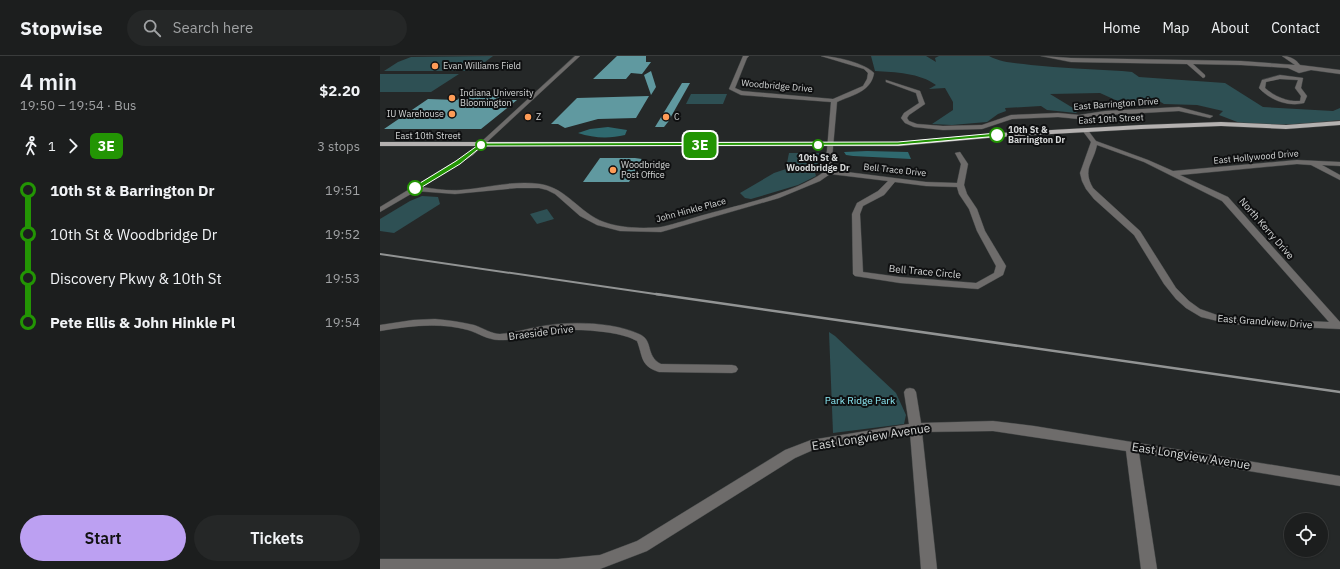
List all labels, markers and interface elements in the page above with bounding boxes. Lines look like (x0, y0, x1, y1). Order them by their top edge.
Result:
search box (127, 10, 407, 46)
text: Stopwise (20, 16, 103, 40)
icon: search (141, 17, 163, 39)
text: Search here (173, 18, 253, 37)
text: Home (1103, 19, 1140, 37)
text: Map (1162, 19, 1189, 37)
text: About (1211, 19, 1249, 37)
text: Contact (1271, 19, 1320, 37)
place label: Evan Williams Field (443, 60, 521, 71)
marker: Evan Williams Field (430, 61, 440, 71)
text: 4 min (20, 67, 77, 96)
street label: Woodbridge Drive (741, 77, 813, 94)
text: $2.20 (319, 81, 360, 100)
place label: Indiana University Bloomington (460, 87, 534, 108)
marker: Indiana University Bloomington (447, 93, 457, 103)
street label: East Barrington Drive (1073, 95, 1159, 112)
text: 19:50 – 19:54 · Bus (20, 97, 136, 114)
place label: IU Warehouse (387, 108, 444, 119)
marker: IU Warehouse (447, 109, 457, 119)
place label: Z (536, 111, 541, 122)
place label: C (674, 111, 680, 122)
street label: East 10th Street (1078, 111, 1144, 126)
marker: Z (523, 112, 533, 122)
marker: C (661, 112, 671, 122)
place label: 10th St & Barrington Dr (1008, 124, 1066, 145)
marker: 10th St & Barrington Dr (989, 127, 1005, 143)
street label: East 10th Street (395, 130, 461, 141)
line badge: 3E (682, 132, 718, 158)
icon: walk (20, 135, 42, 157)
icon: forward (62, 135, 84, 157)
text: 3E (692, 136, 708, 154)
text: 3E (98, 137, 115, 155)
text: 1 (48, 138, 56, 155)
text: 3 stops (317, 138, 360, 155)
unlabelled marker (475, 139, 487, 151)
marker: 10th St & Woodbridge Dr (812, 139, 824, 151)
street label: East Hollywood Drive (1213, 147, 1299, 166)
place label: 10th St & Woodbridge Dr (786, 152, 850, 173)
place label: Woodbridge Post Office (621, 159, 670, 180)
street label: Bell Trace Drive (863, 161, 927, 178)
marker: Woodbridge Post Office (608, 165, 618, 175)
unlabelled marker (407, 180, 423, 196)
text: 10th St & Barrington Dr (50, 181, 214, 200)
text: 19:51 (325, 182, 360, 199)
street label: John Hinkle Place (655, 195, 727, 224)
street label: North Kerry Drive (1236, 195, 1297, 262)
text: 10th St & Woodbridge Dr (50, 225, 217, 244)
text: 19:52 (325, 226, 360, 243)
street label: Bell Trace Circle (888, 262, 962, 281)
text: Discovery Pkwy & 10th St (50, 269, 222, 288)
text: 19:53 (325, 270, 360, 287)
street label: East Grandview Drive (1217, 312, 1313, 331)
text: Pete Ellis & John Hinkle Pl (50, 313, 235, 332)
text: 19:54 (325, 314, 360, 331)
street label: Braeside Drive (508, 322, 575, 343)
park label: Park Ridge Park (825, 394, 896, 407)
street label: East Longview Avenue (811, 420, 932, 453)
street label: East Longview Avenue (1131, 439, 1252, 472)
map controls (1284, 513, 1328, 557)
button: locate (1284, 513, 1328, 557)
button: Start (20, 515, 186, 561)
button: Tickets (194, 515, 360, 561)

